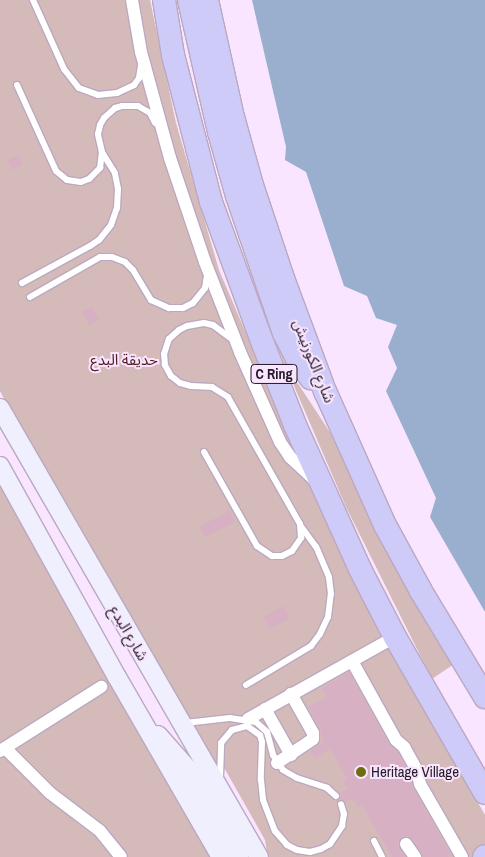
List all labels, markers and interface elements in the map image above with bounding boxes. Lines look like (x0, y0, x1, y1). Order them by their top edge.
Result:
street label: شارع الكورنيش (289, 317, 339, 405)
park label: حديقة البدع (90, 351, 158, 369)
road number: C Ring (250, 362, 298, 386)
street label: شارع البدع (106, 602, 152, 664)
place label: Heritage Village (371, 763, 459, 781)
marker: Heritage Village (355, 766, 367, 778)

